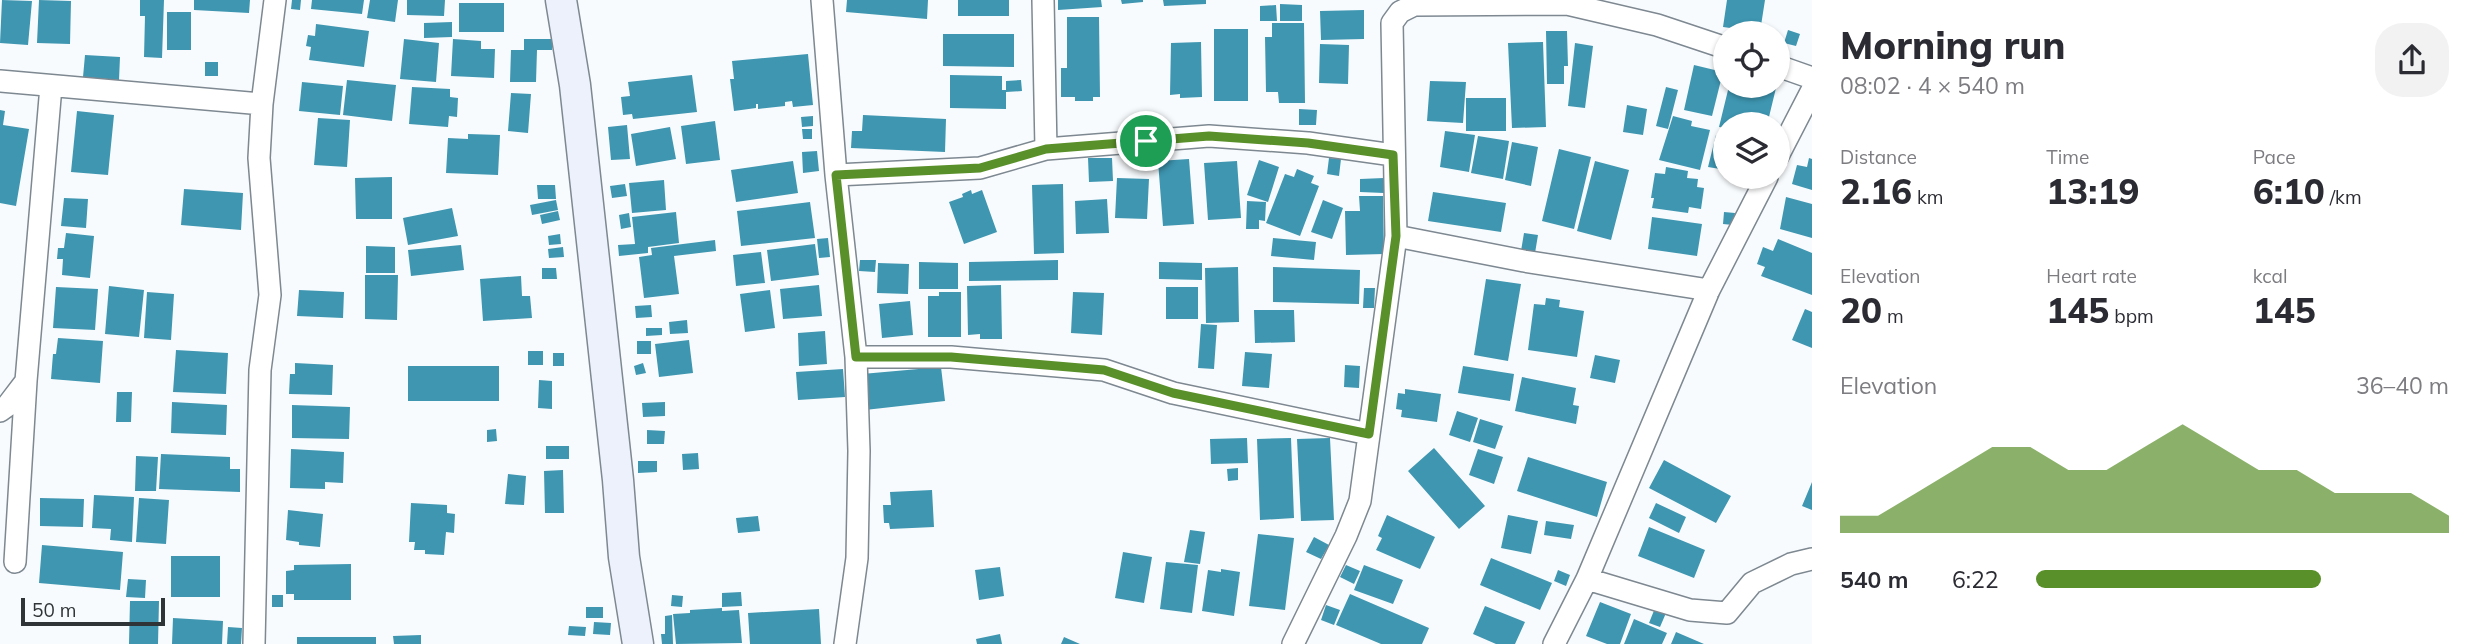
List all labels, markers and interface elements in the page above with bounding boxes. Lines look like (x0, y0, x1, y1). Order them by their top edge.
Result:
map controls (1713, 21, 1790, 189)
button: locate (1713, 21, 1790, 98)
text: Morning run (1840, 21, 2066, 69)
button: share (2375, 23, 2449, 97)
text: 08:02 · 4 × 540 m (1840, 71, 2025, 100)
pin (1116, 111, 1176, 171)
button: layers (1713, 112, 1790, 189)
icon: arrive (1127, 122, 1165, 160)
text: Distance (1840, 145, 1917, 169)
text: Time (2046, 145, 2089, 169)
text: Pace (2253, 145, 2296, 169)
text: 2.16 (1840, 169, 1912, 213)
text: 13:19 (2046, 169, 2139, 213)
text: 6:10 (2253, 169, 2325, 213)
text: km (1912, 185, 1944, 209)
text: /km (2325, 185, 2362, 209)
text: Elevation (1840, 264, 1920, 288)
text: Heart rate (2046, 264, 2137, 288)
text: kcal (2253, 264, 2287, 288)
text: 20 (1840, 288, 1882, 332)
text: 145 (2046, 288, 2109, 332)
text: 145 (2253, 288, 2316, 332)
text: m (1882, 304, 1904, 328)
text: bpm (2109, 304, 2154, 328)
text: Elevation (1840, 371, 1937, 400)
text: 36–40 m (2356, 371, 2449, 400)
text: 540 m (1840, 565, 1908, 594)
text: 6:22 (1952, 565, 1999, 594)
scale bar (21, 595, 164, 627)
text: 50 m (32, 598, 76, 622)

